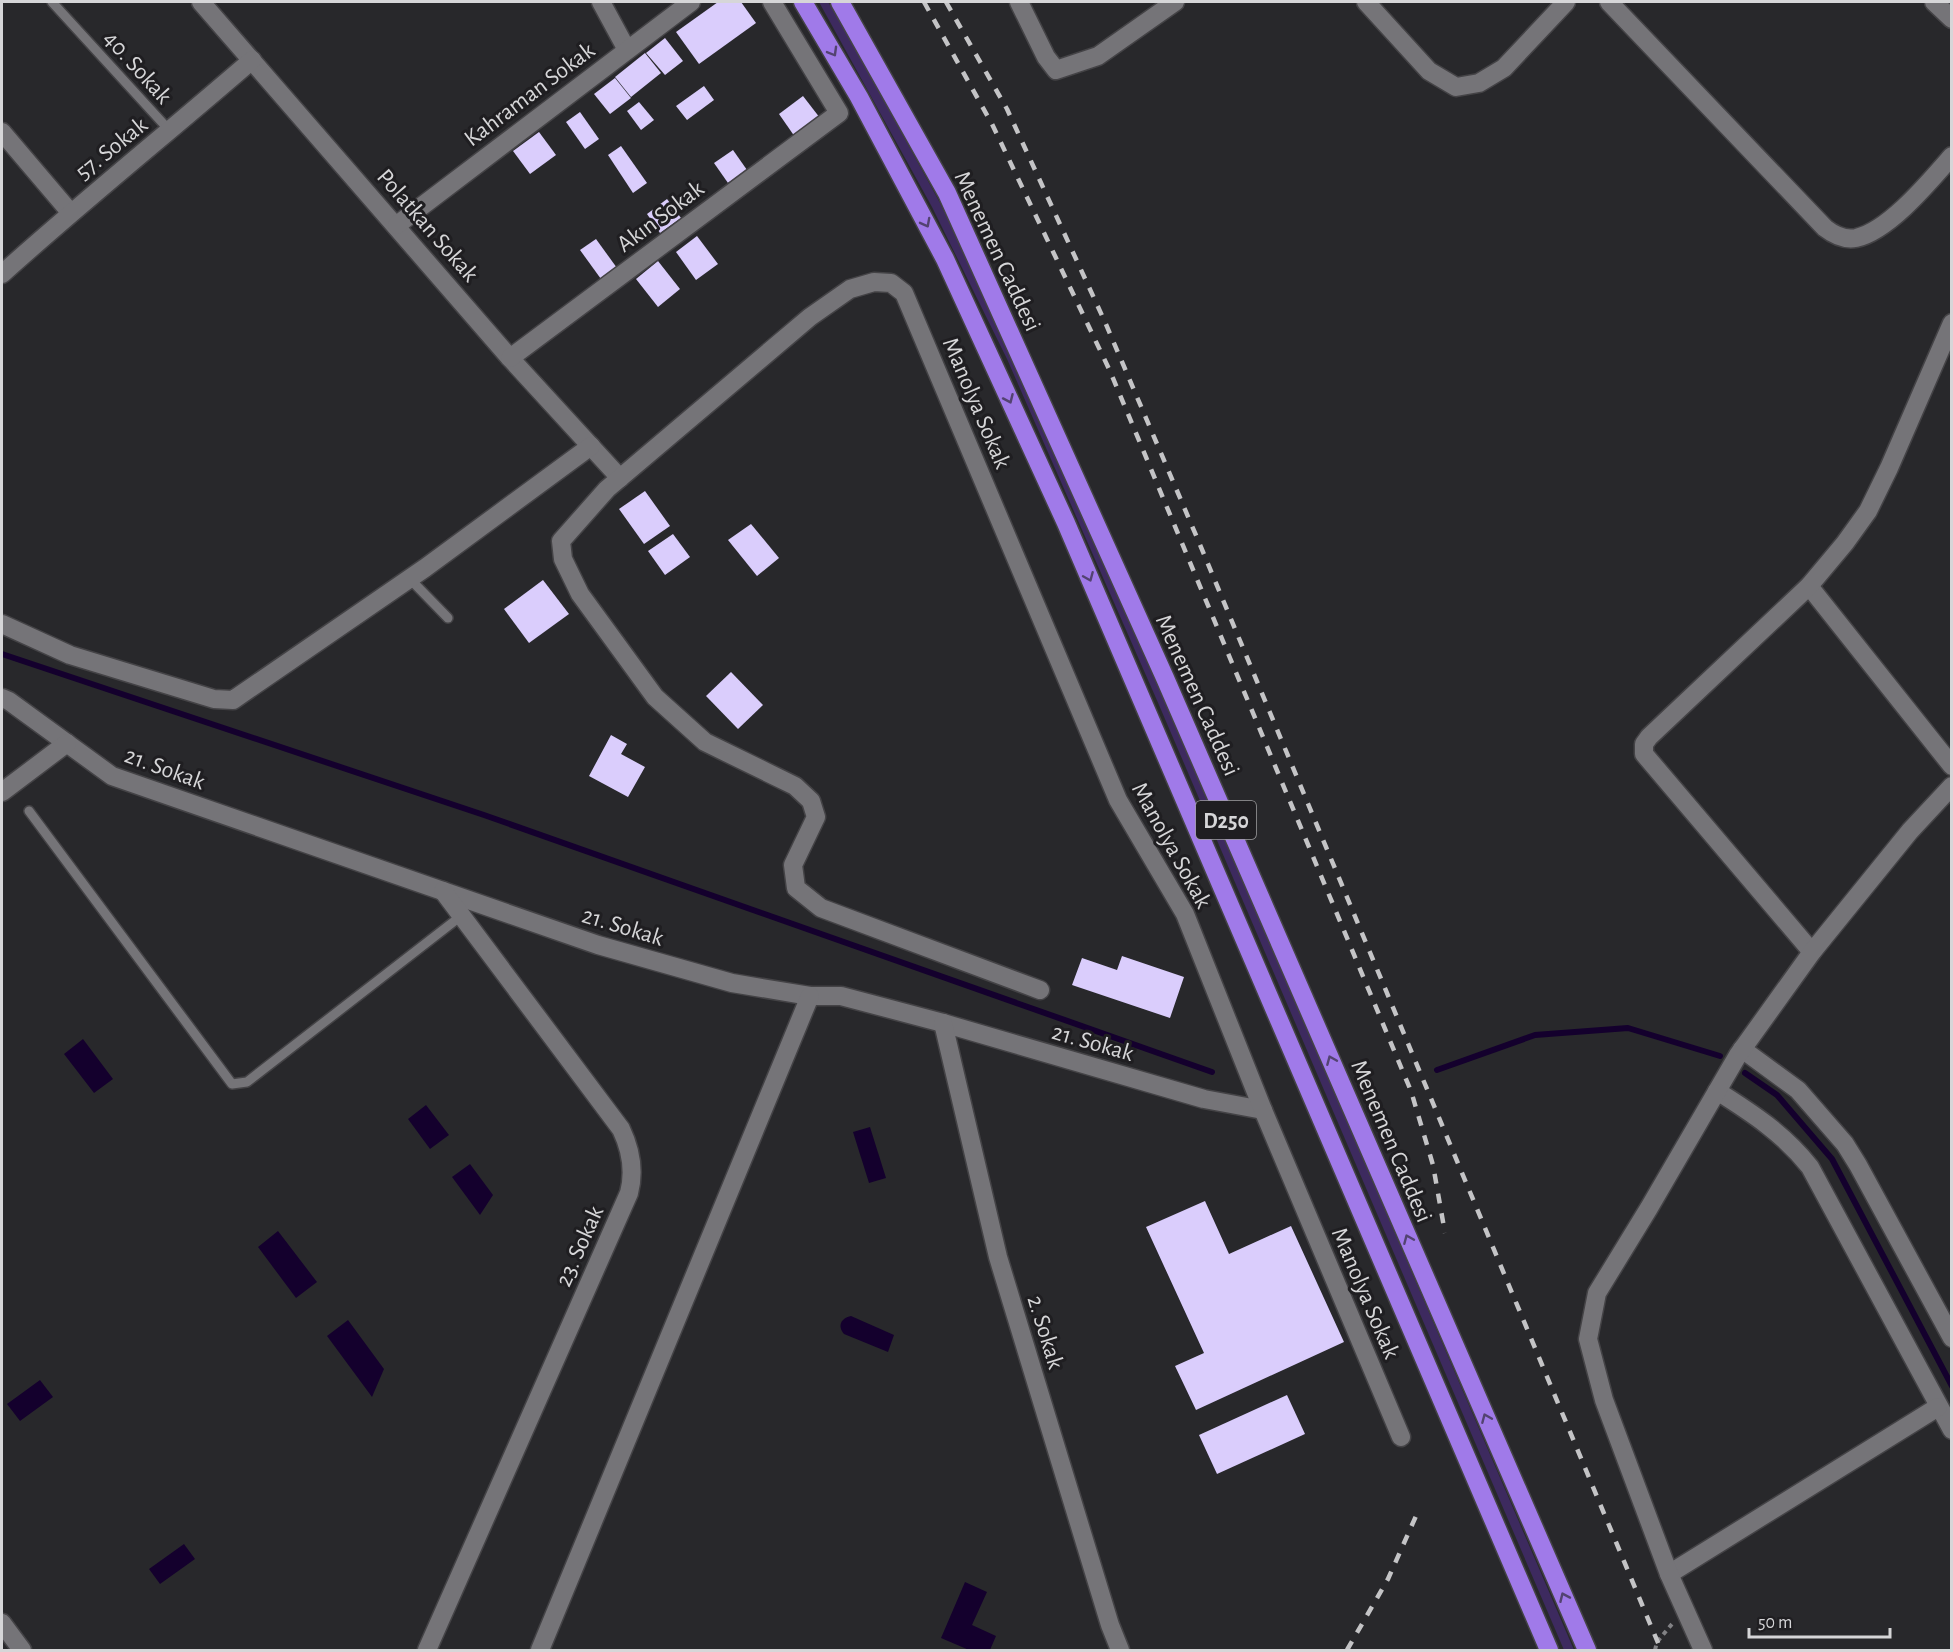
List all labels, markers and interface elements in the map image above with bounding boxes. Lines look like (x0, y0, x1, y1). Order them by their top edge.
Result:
street label: 40. Sokak (99, 27, 176, 109)
street label: Kahraman Sokak (460, 38, 599, 151)
one-way arrow (825, 46, 837, 56)
street label: 57. Sokak (71, 113, 152, 185)
street label: Polatkan Sokak (372, 165, 482, 287)
street label: Menemen Caddesi (950, 168, 1045, 335)
street label: Akın Sokak (613, 176, 709, 257)
one-way arrow (919, 217, 930, 227)
street label: Manolya Sokak (938, 334, 1014, 472)
one-way arrow (1002, 393, 1014, 404)
one-way arrow (1082, 571, 1094, 582)
street label: Menemen Caddesi (1151, 611, 1243, 780)
street label: 21. Sokak (121, 743, 208, 795)
street label: Manolya Sokak (1127, 779, 1216, 912)
road number: D250 (1196, 801, 1256, 839)
street label: 21. Sokak (579, 903, 666, 951)
street label: 21. Sokak (1049, 1020, 1136, 1066)
one-way arrow (1326, 1056, 1338, 1067)
street label: Menemen Caddesi (1346, 1057, 1436, 1226)
street label: 23. Sokak (552, 1202, 608, 1290)
street label: Manolya Sokak (1327, 1224, 1403, 1362)
one-way arrow (1403, 1235, 1415, 1246)
street label: 2. Sokak (1023, 1293, 1068, 1372)
one-way arrow (1481, 1413, 1493, 1424)
one-way arrow (1559, 1592, 1571, 1603)
scale bar (1749, 1601, 1890, 1639)
text: 50 m (1758, 1614, 1792, 1632)

